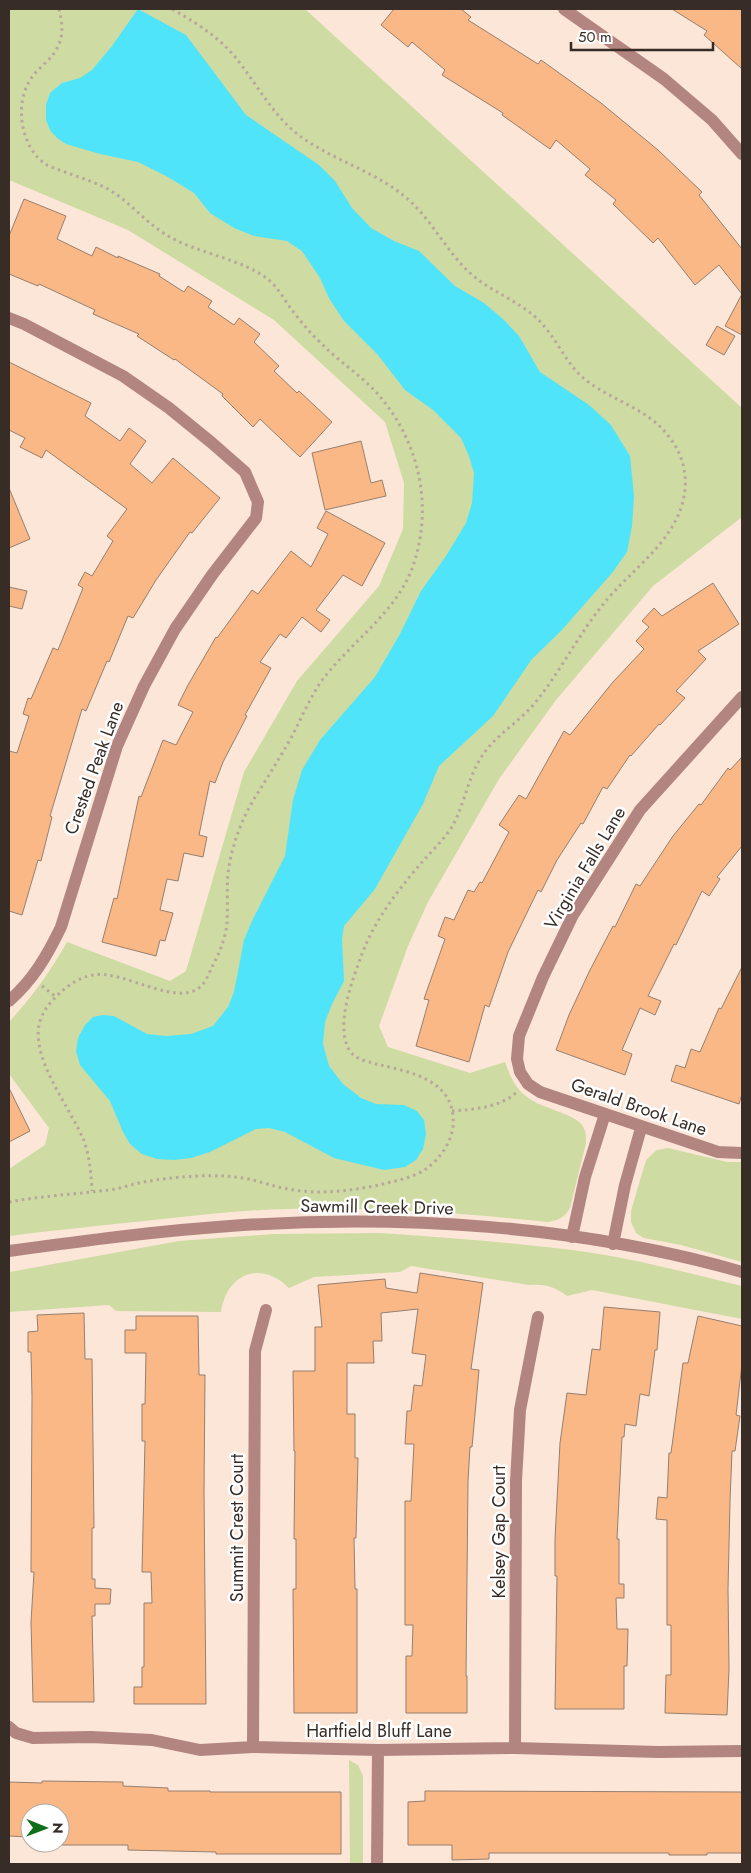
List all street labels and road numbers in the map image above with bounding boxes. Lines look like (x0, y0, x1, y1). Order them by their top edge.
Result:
street label: Crested Peak Lane (58, 698, 130, 838)
street label: Virginia Falls Lane (538, 802, 632, 934)
street label: Gerald Brook Lane (568, 1072, 710, 1142)
street label: Sawmill Creek Drive (300, 1193, 454, 1221)
street label: Summit Crest Court (224, 1453, 250, 1602)
street label: Kelsey Gap Court (486, 1465, 512, 1598)
street label: Hartfield Bluff Lane (306, 1718, 452, 1744)

